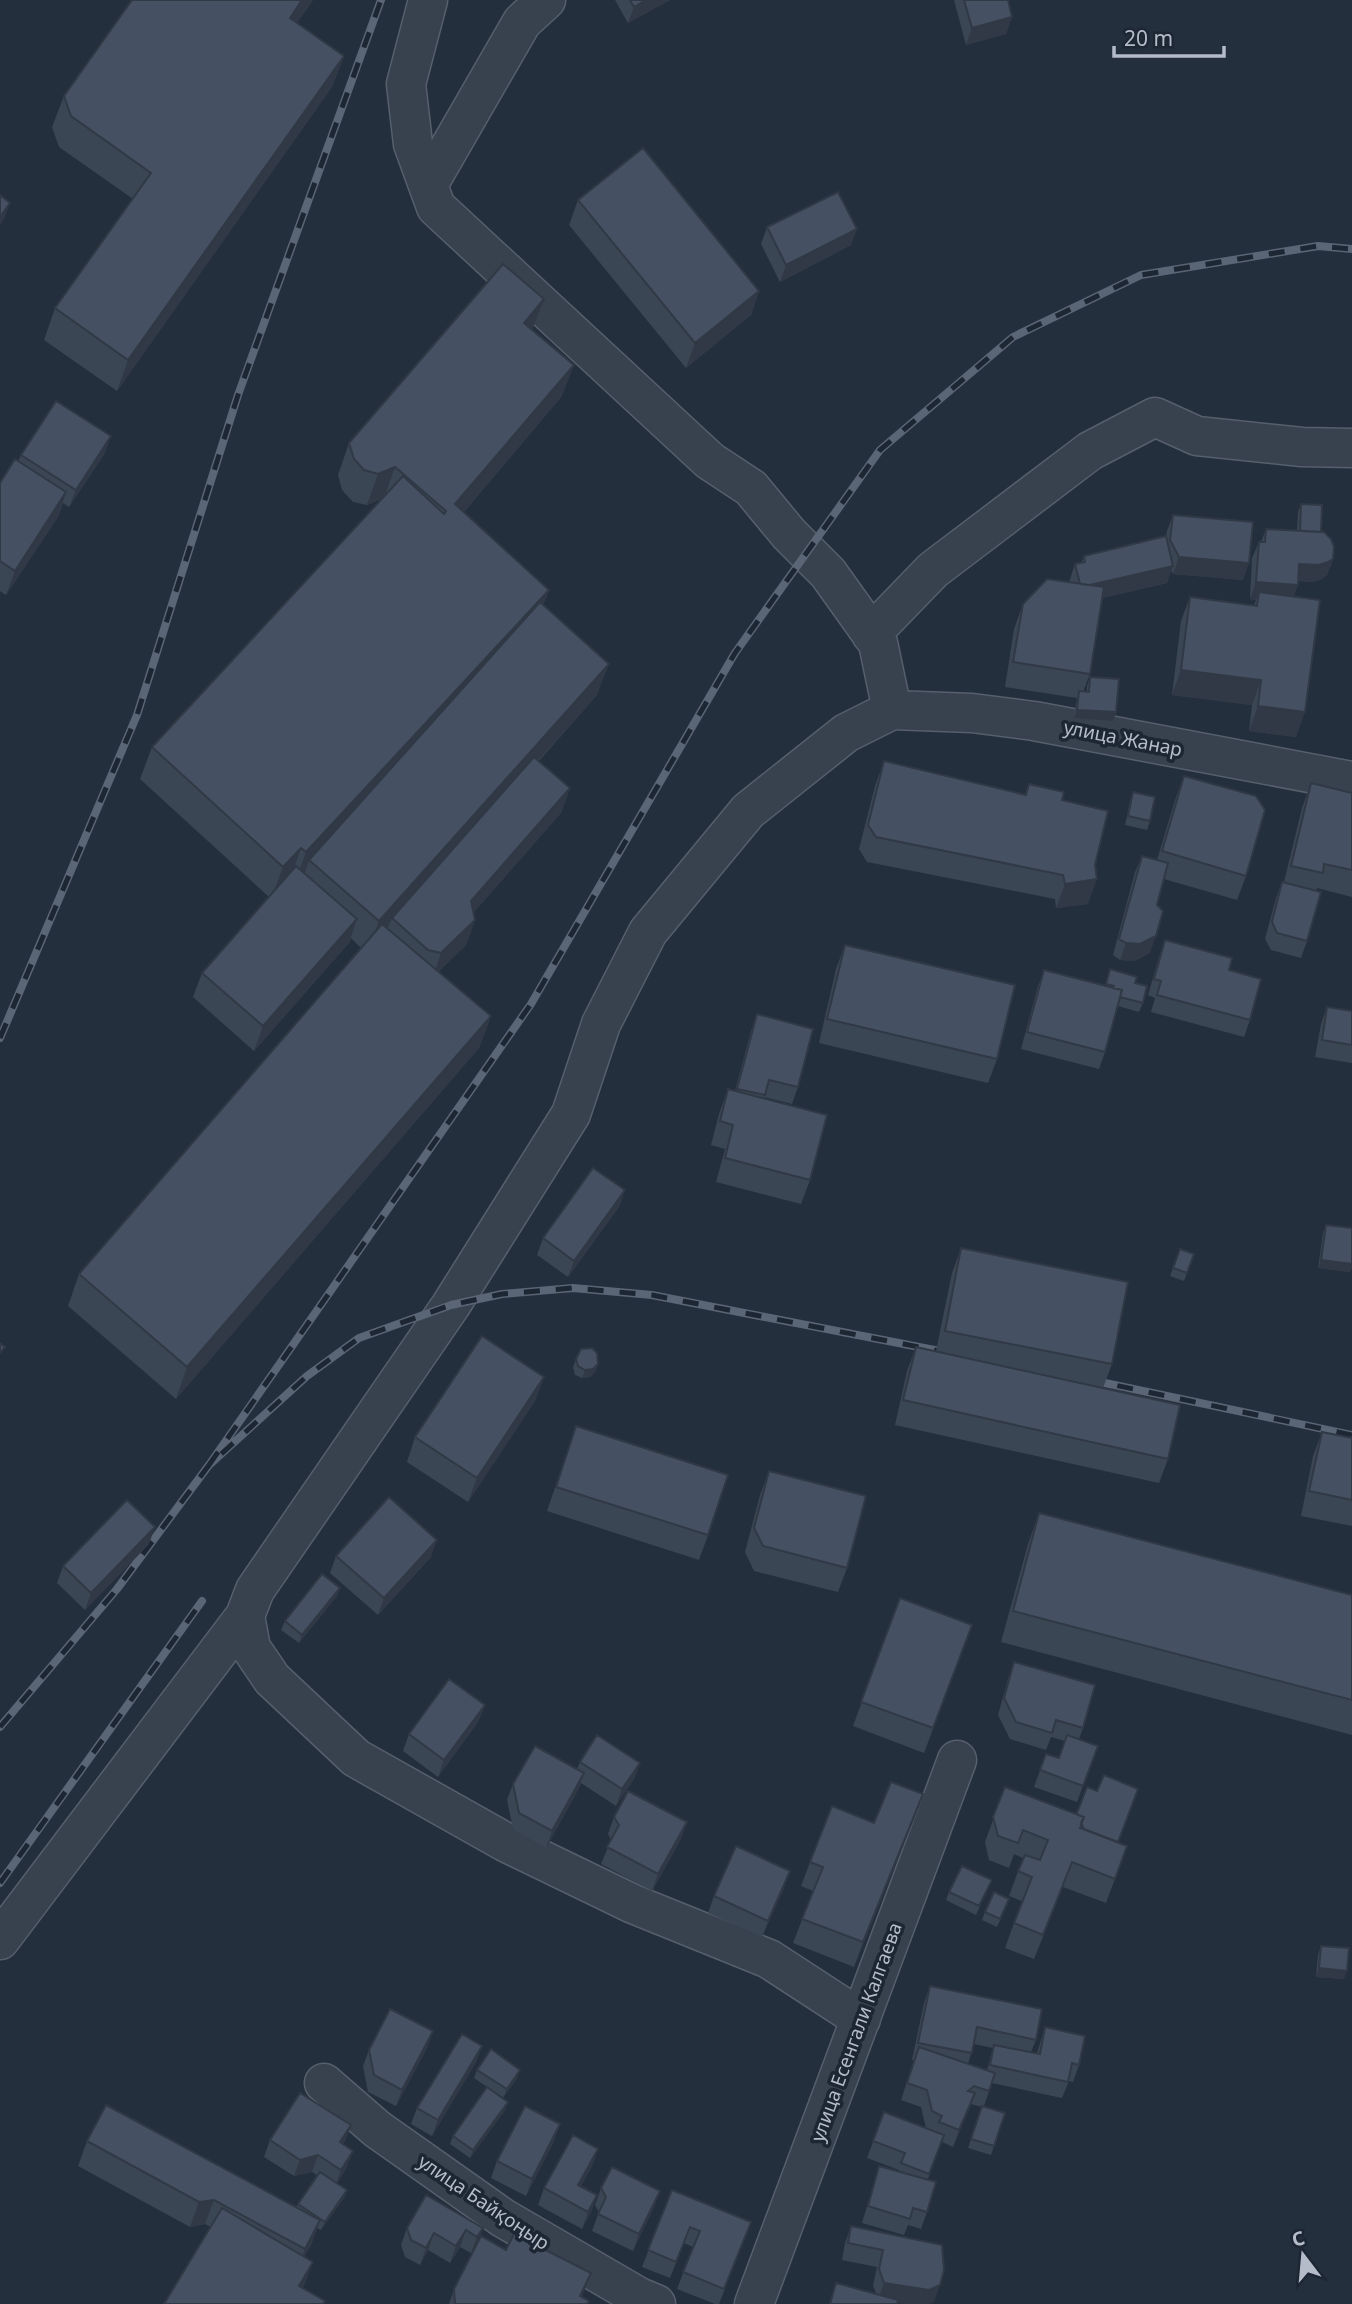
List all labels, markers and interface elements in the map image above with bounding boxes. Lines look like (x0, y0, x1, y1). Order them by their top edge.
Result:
scale bar (1114, 14, 1224, 58)
text: 20 m (1124, 24, 1173, 52)
street label: улица Жанар (1062, 714, 1184, 762)
street label: улица Есенгали Калгаева (804, 1919, 908, 2145)
street label: улица Байқоңыр (413, 2148, 555, 2256)
north arrow (1268, 2220, 1338, 2290)
text: С (1289, 2224, 1308, 2253)

